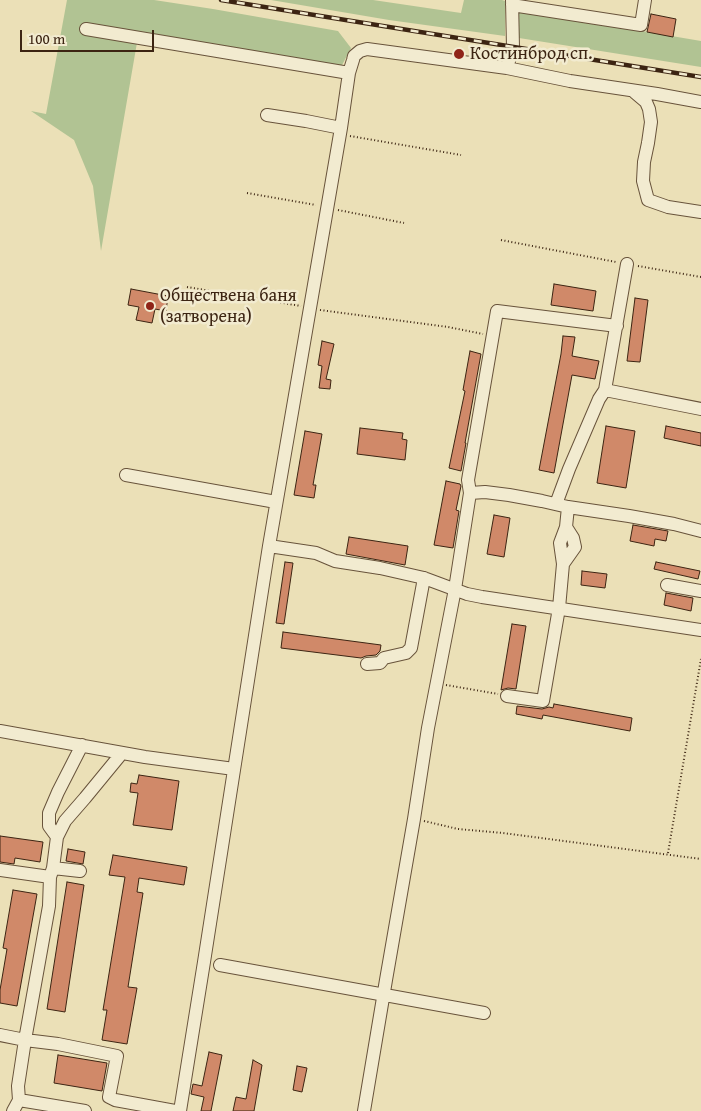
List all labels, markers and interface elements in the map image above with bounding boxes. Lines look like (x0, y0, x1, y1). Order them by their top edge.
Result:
scale bar (22, 20, 156, 52)
text: 100 m (28, 28, 65, 49)
place label: Костинброд сп. (470, 43, 592, 65)
marker: Костинброд сп. (452, 47, 466, 61)
place label: Обществена баня (затворена) (160, 285, 297, 328)
marker: Обществена баня (затворена) (144, 300, 156, 312)

